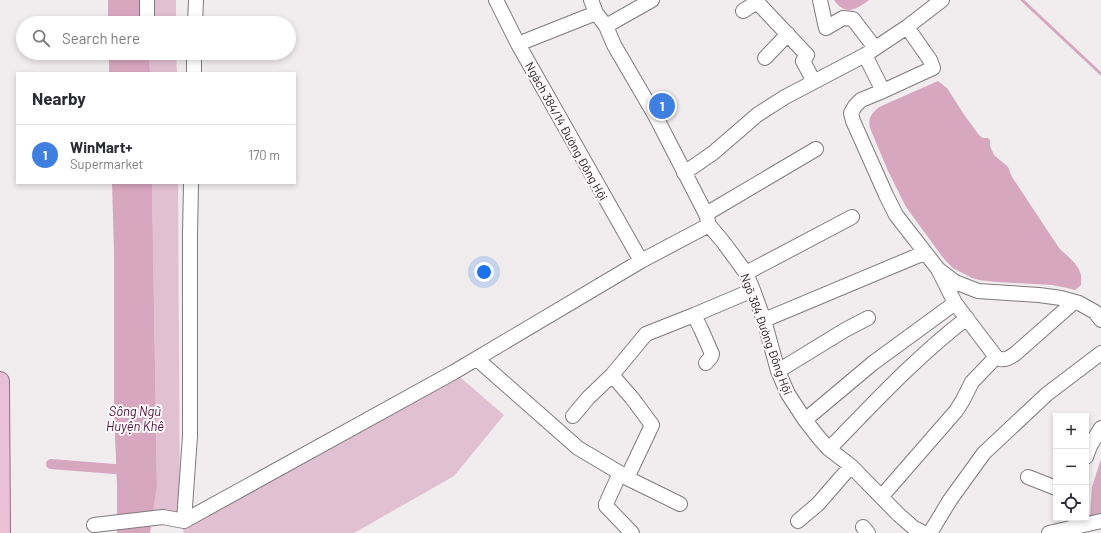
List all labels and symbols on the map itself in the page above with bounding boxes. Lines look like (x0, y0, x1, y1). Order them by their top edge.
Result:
street label: Ngách 384/14 Đường Đông Hội (523, 59, 611, 203)
pin: 1 (649, 91, 675, 121)
your location (474, 262, 494, 282)
street label: Ngõ 384 Đường Đông Hội (738, 271, 796, 397)
water label: Sông Ngũ Huyện Khê (106, 403, 164, 434)

